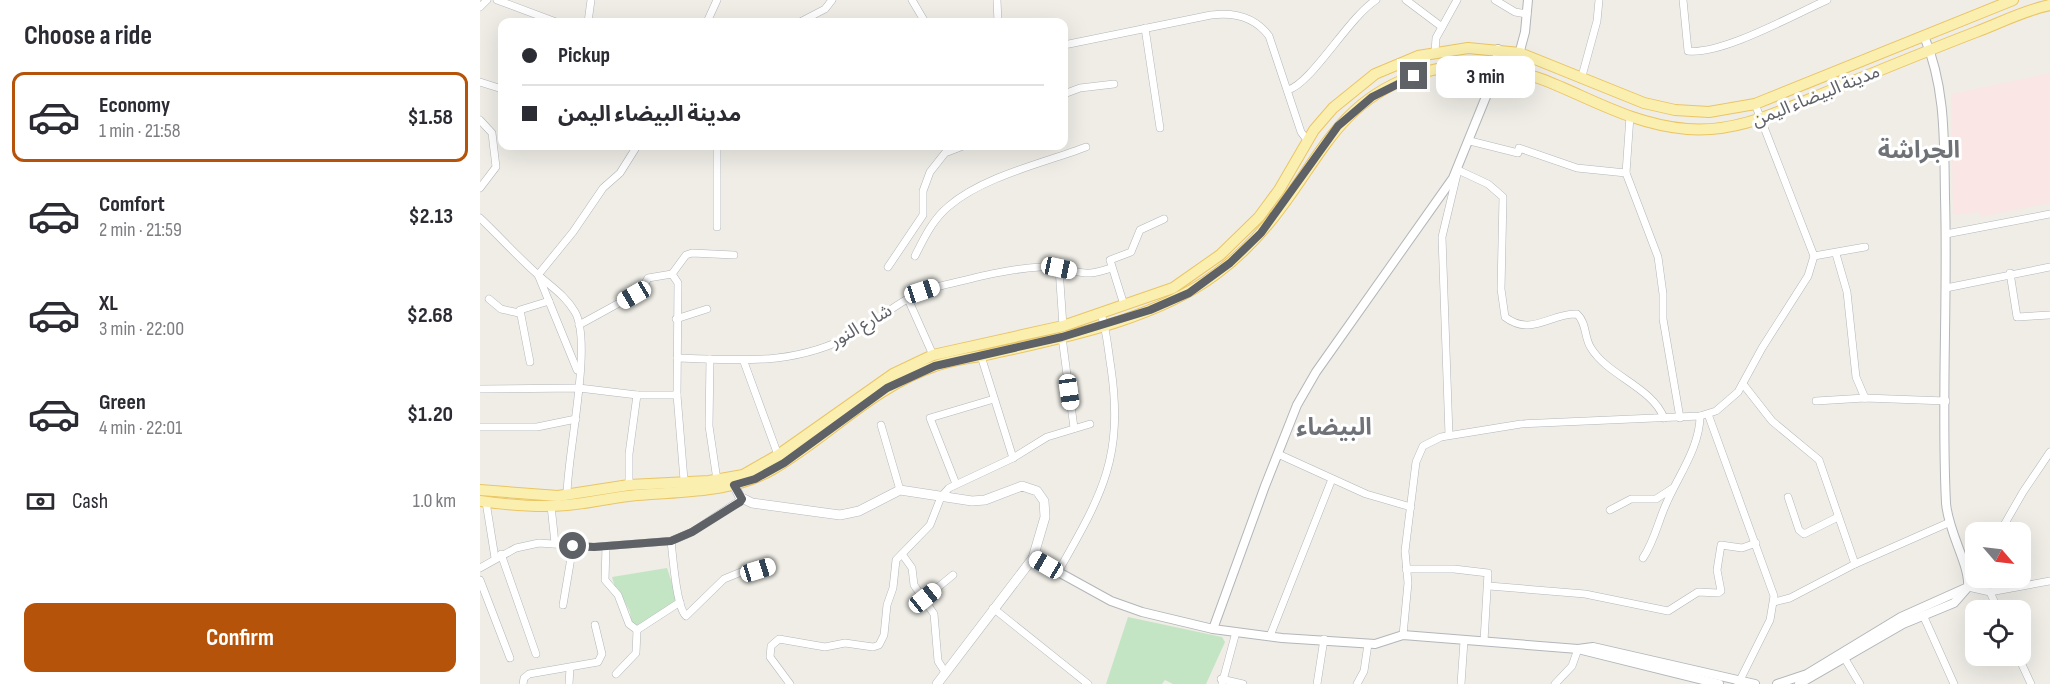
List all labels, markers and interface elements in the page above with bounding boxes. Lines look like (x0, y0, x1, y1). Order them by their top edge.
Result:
text: Choose a ride (24, 20, 152, 52)
text: Pickup (558, 42, 610, 69)
callout: 3 min (1435, 55, 1534, 97)
street label: مدينة البيضاء اليمن (1749, 61, 1883, 131)
route end (1400, 62, 1427, 89)
text: 3 min (1466, 65, 1505, 89)
icon: car (27, 90, 81, 144)
text: Economy (99, 92, 170, 119)
text: مدينة البيضاء اليمن (558, 101, 741, 128)
text: $1.58 (408, 104, 453, 131)
text: 1 min · 21:58 (99, 119, 181, 143)
district label: الجراشة (1878, 136, 1960, 165)
icon: car (27, 189, 81, 243)
text: Comfort (99, 191, 165, 218)
text: $2.13 (408, 203, 453, 230)
text: 2 min · 21:59 (99, 218, 182, 242)
car (1040, 255, 1078, 281)
car (902, 277, 942, 305)
car (614, 278, 654, 312)
icon: car (27, 288, 81, 342)
text: XL (99, 290, 118, 317)
street label: شارع النور (825, 300, 897, 355)
text: $2.68 (407, 302, 453, 329)
text: 3 min · 22:00 (99, 317, 184, 341)
car (1058, 373, 1080, 411)
icon: car (27, 387, 81, 441)
text: Green (99, 389, 146, 416)
text: $1.20 (407, 401, 453, 428)
district label: البيضاء (1296, 413, 1372, 442)
text: 4 min · 22:01 (99, 416, 182, 440)
icon: cash (24, 485, 57, 518)
text: Cash (72, 488, 108, 515)
text: 1.0 km (413, 489, 456, 513)
north arrow (1965, 522, 2031, 588)
map controls (1965, 522, 2031, 666)
route start (559, 532, 586, 559)
car (1026, 548, 1066, 582)
car (738, 556, 778, 584)
car (905, 580, 945, 616)
button: locate (1965, 600, 2031, 666)
button: Confirm (24, 603, 456, 672)

